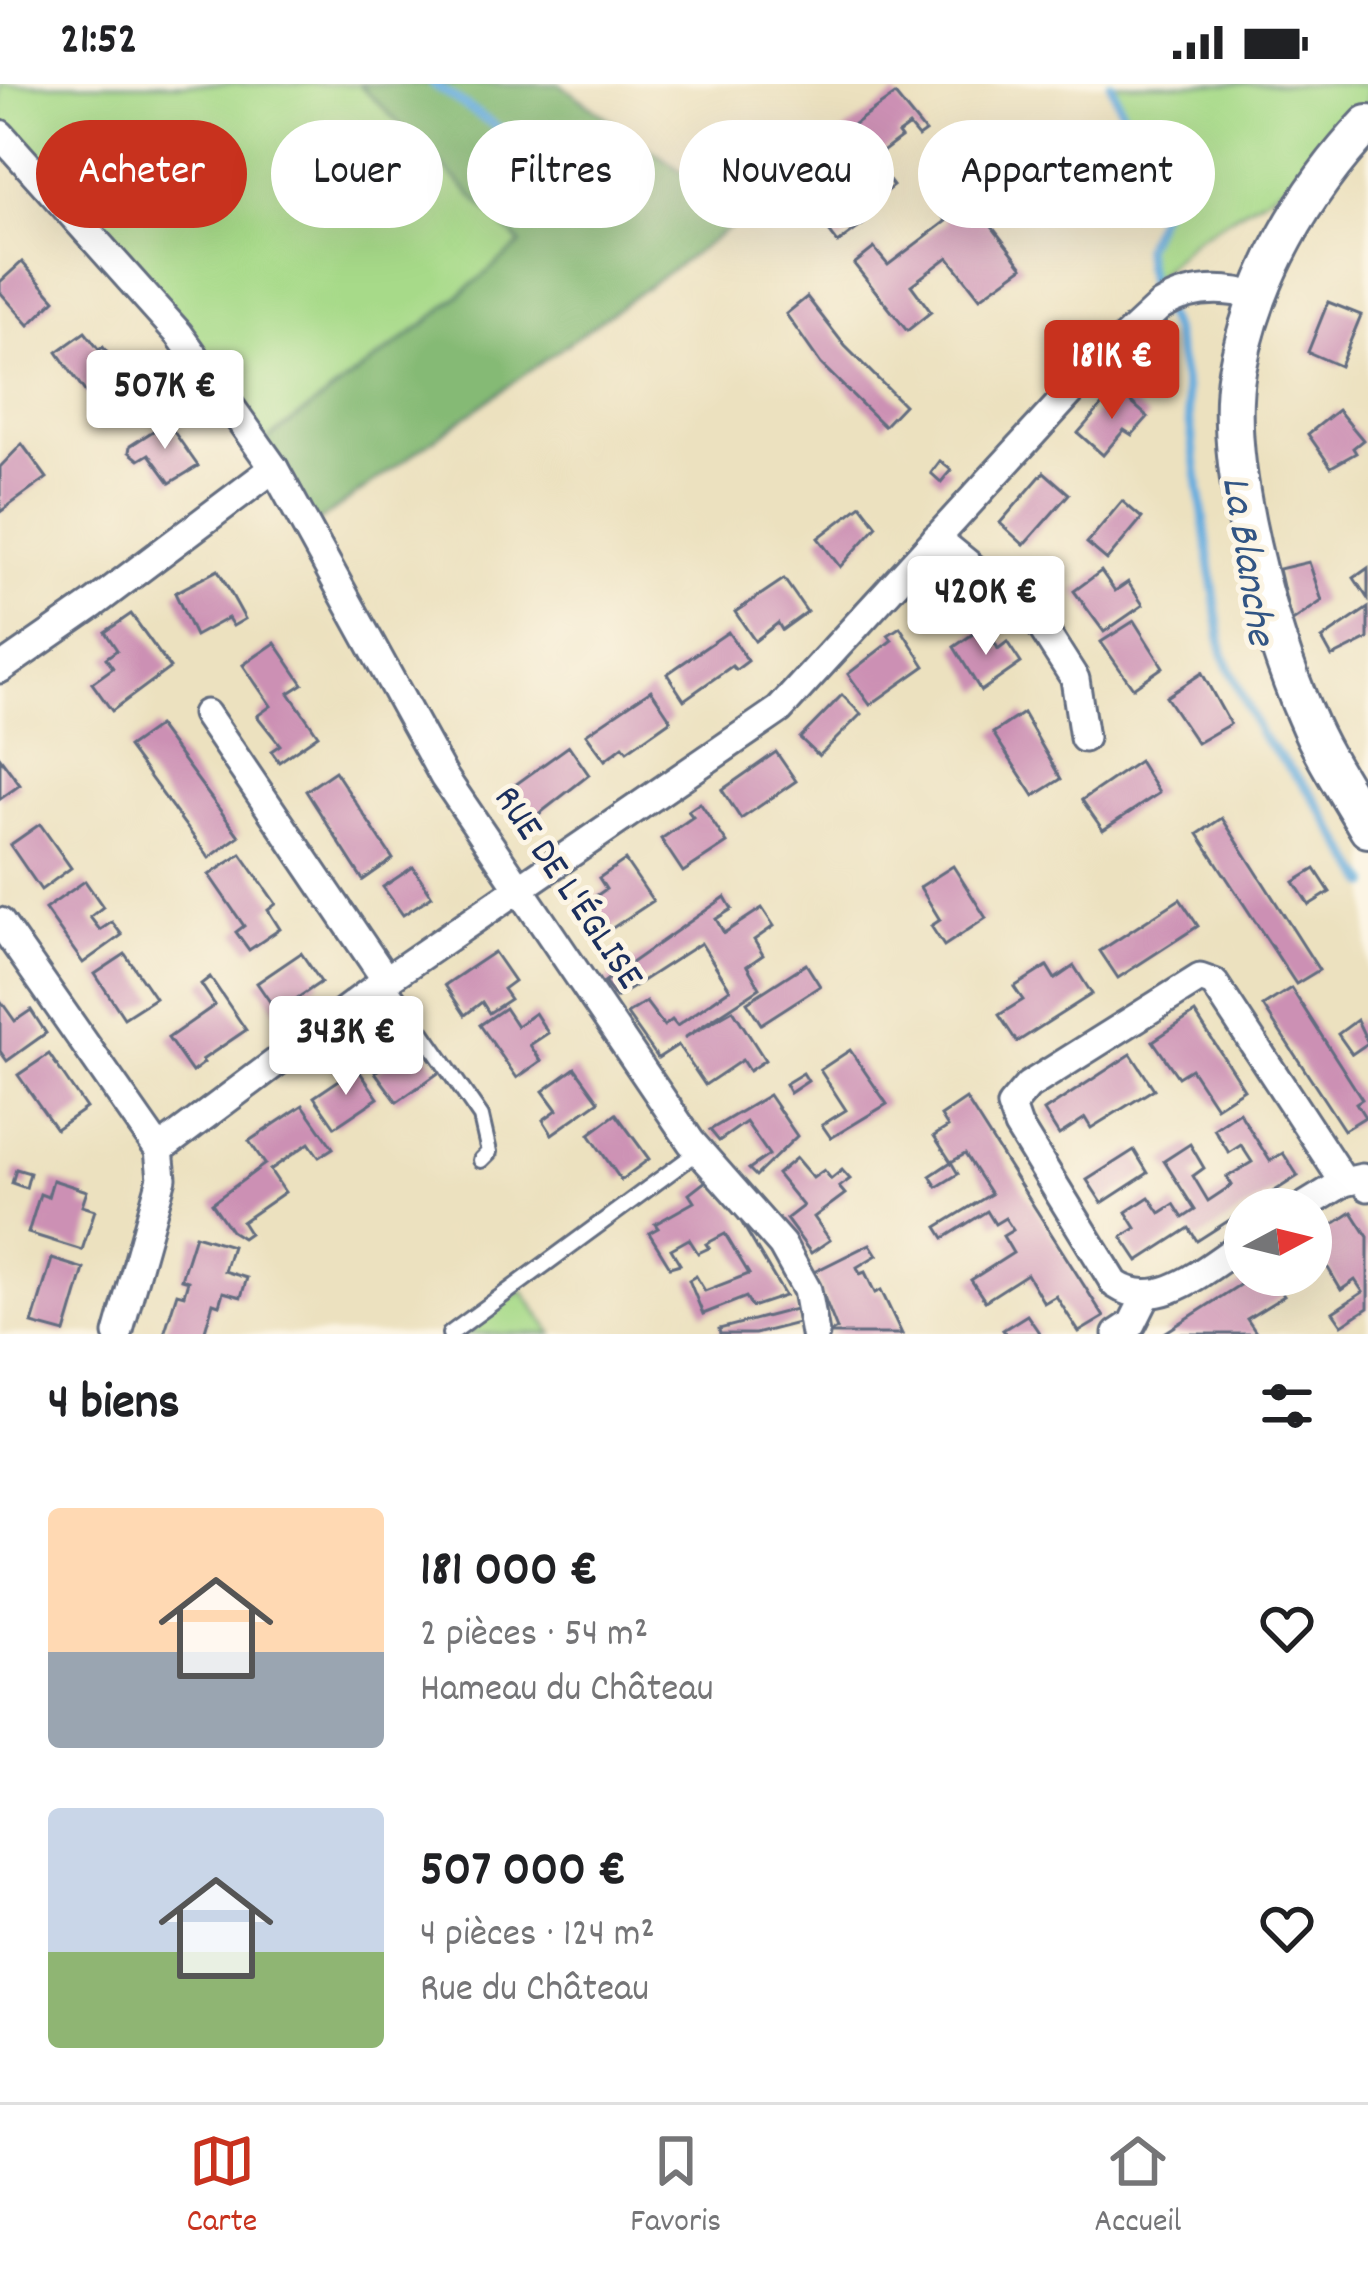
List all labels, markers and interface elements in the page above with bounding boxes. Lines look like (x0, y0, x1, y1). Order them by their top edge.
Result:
text: 21:52 (60, 10, 138, 74)
chip: Acheter (36, 120, 247, 228)
chip: Louer (271, 120, 443, 228)
chip: Filtres (467, 120, 655, 228)
chip: Nouveau (679, 120, 894, 228)
chip: Appartement (918, 120, 1215, 228)
pin: 181K € (1014, 320, 1210, 422)
text: 181K € (1071, 331, 1153, 386)
pin: 507K € (67, 350, 263, 452)
text: 507K € (114, 361, 216, 416)
water label: La Blanche (1202, 472, 1288, 652)
pin: 420K € (888, 556, 1084, 658)
text: 420K € (934, 567, 1038, 622)
street label: RUE DE L'ÉGLISE (477, 776, 655, 1002)
pin: 343K € (248, 996, 444, 1098)
text: 343K € (296, 1007, 396, 1062)
north arrow (1224, 1188, 1332, 1296)
map controls (1224, 1188, 1332, 1296)
text: 4 biens (48, 1370, 180, 1442)
icon: filters (1254, 1373, 1320, 1439)
text: 181 000 € (420, 1537, 598, 1609)
icon: home (144, 1556, 288, 1700)
icon: heart (1254, 1595, 1320, 1661)
text: 2 pièces · 54 m² (420, 1609, 648, 1664)
text: Hameau du Château (420, 1664, 714, 1719)
text: 507 000 € (420, 1837, 626, 1909)
icon: home (144, 1856, 288, 2000)
icon: heart (1254, 1895, 1320, 1961)
text: 4 pièces · 124 m² (420, 1909, 655, 1964)
text: Rue du Château (420, 1964, 649, 2019)
tab: Carte (187, 2128, 257, 2247)
tab: Favoris (630, 2128, 721, 2247)
tab: Accueil (1094, 2128, 1181, 2247)

